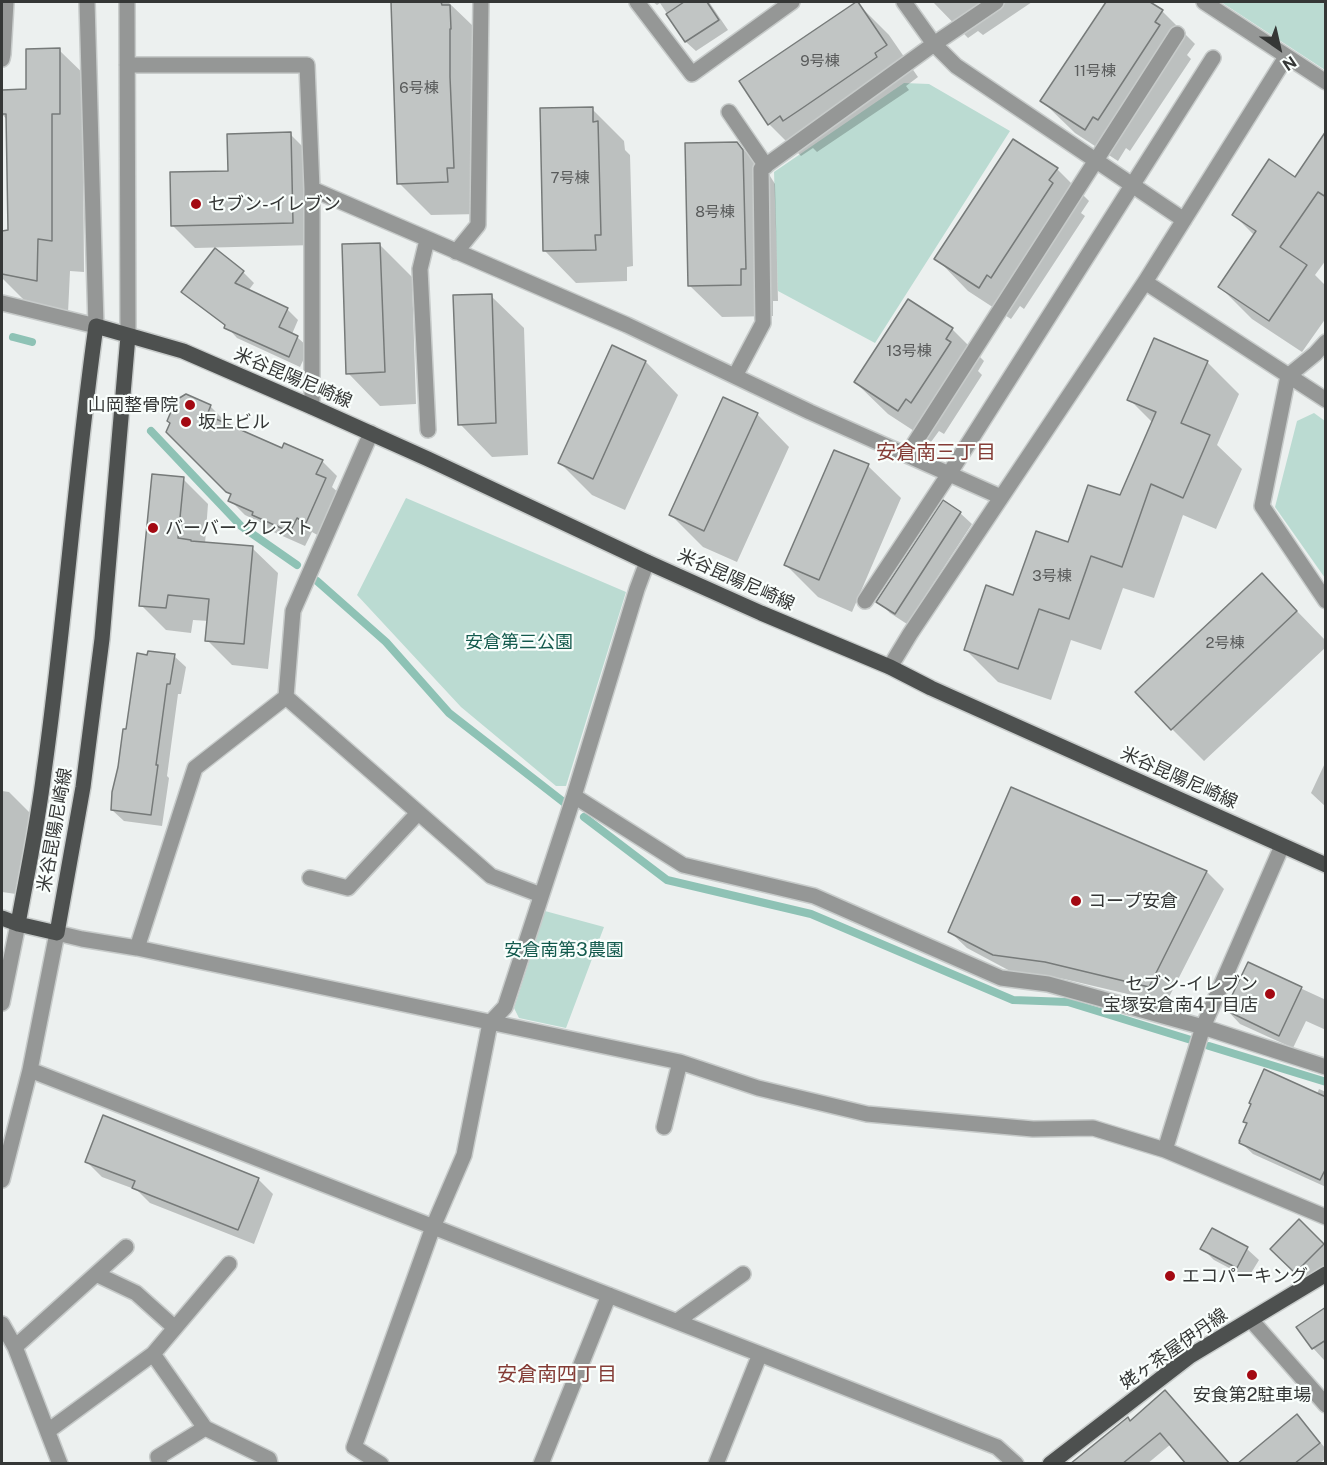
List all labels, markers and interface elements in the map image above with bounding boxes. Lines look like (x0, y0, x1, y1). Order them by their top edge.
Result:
north arrow (1249, 18, 1309, 78)
house number: 9号棟 (800, 52, 840, 70)
text: N (1279, 52, 1300, 75)
house number: 11号棟 (1074, 62, 1116, 80)
house number: 6号棟 (399, 79, 439, 97)
house number: 7号棟 (550, 169, 590, 187)
place label: セブン-イレブン (208, 193, 341, 215)
marker: セブン-イレブン (189, 197, 203, 211)
house number: 8号棟 (695, 203, 735, 221)
house number: 13号棟 (886, 342, 932, 360)
street label: 米谷昆陽尼崎線 (231, 343, 355, 413)
place label: 山岡整骨院 (88, 394, 178, 416)
marker: 山岡整骨院 (183, 398, 197, 412)
place label: 坂上ビル (198, 411, 270, 433)
marker: 坂上ビル (179, 415, 193, 429)
district label: 安倉南三丁目 (876, 441, 996, 465)
place label: バーバー クレスト (165, 517, 313, 539)
marker: バーバー クレスト (146, 521, 160, 535)
street label: 米谷昆陽尼崎線 (674, 545, 798, 615)
house number: 3号棟 (1032, 567, 1072, 585)
park label: 安倉第三公園 (465, 631, 573, 653)
house number: 2号棟 (1206, 634, 1244, 652)
street label: 米谷昆陽尼崎線 (1117, 743, 1241, 813)
street label: 米谷昆陽尼崎線 (33, 766, 77, 894)
place label: コープ安倉 (1088, 890, 1178, 912)
marker: コープ安倉 (1069, 894, 1083, 908)
park label: 安倉南第3農園 (504, 939, 624, 961)
place label: セブン-イレブン 宝塚安倉南4丁目店 (1103, 973, 1258, 1016)
marker: セブン-イレブン 宝塚安倉南4丁目店 (1263, 987, 1277, 1001)
place label: エコパーキング (1182, 1265, 1308, 1287)
marker: エコパーキング (1163, 1269, 1177, 1283)
street label: 姥ヶ茶屋伊丹線 (1116, 1304, 1232, 1394)
district label: 安倉南四丁目 (497, 1363, 617, 1387)
marker: 安食第2駐車場 (1245, 1368, 1259, 1382)
place label: 安食第2駐車場 (1193, 1384, 1311, 1406)

